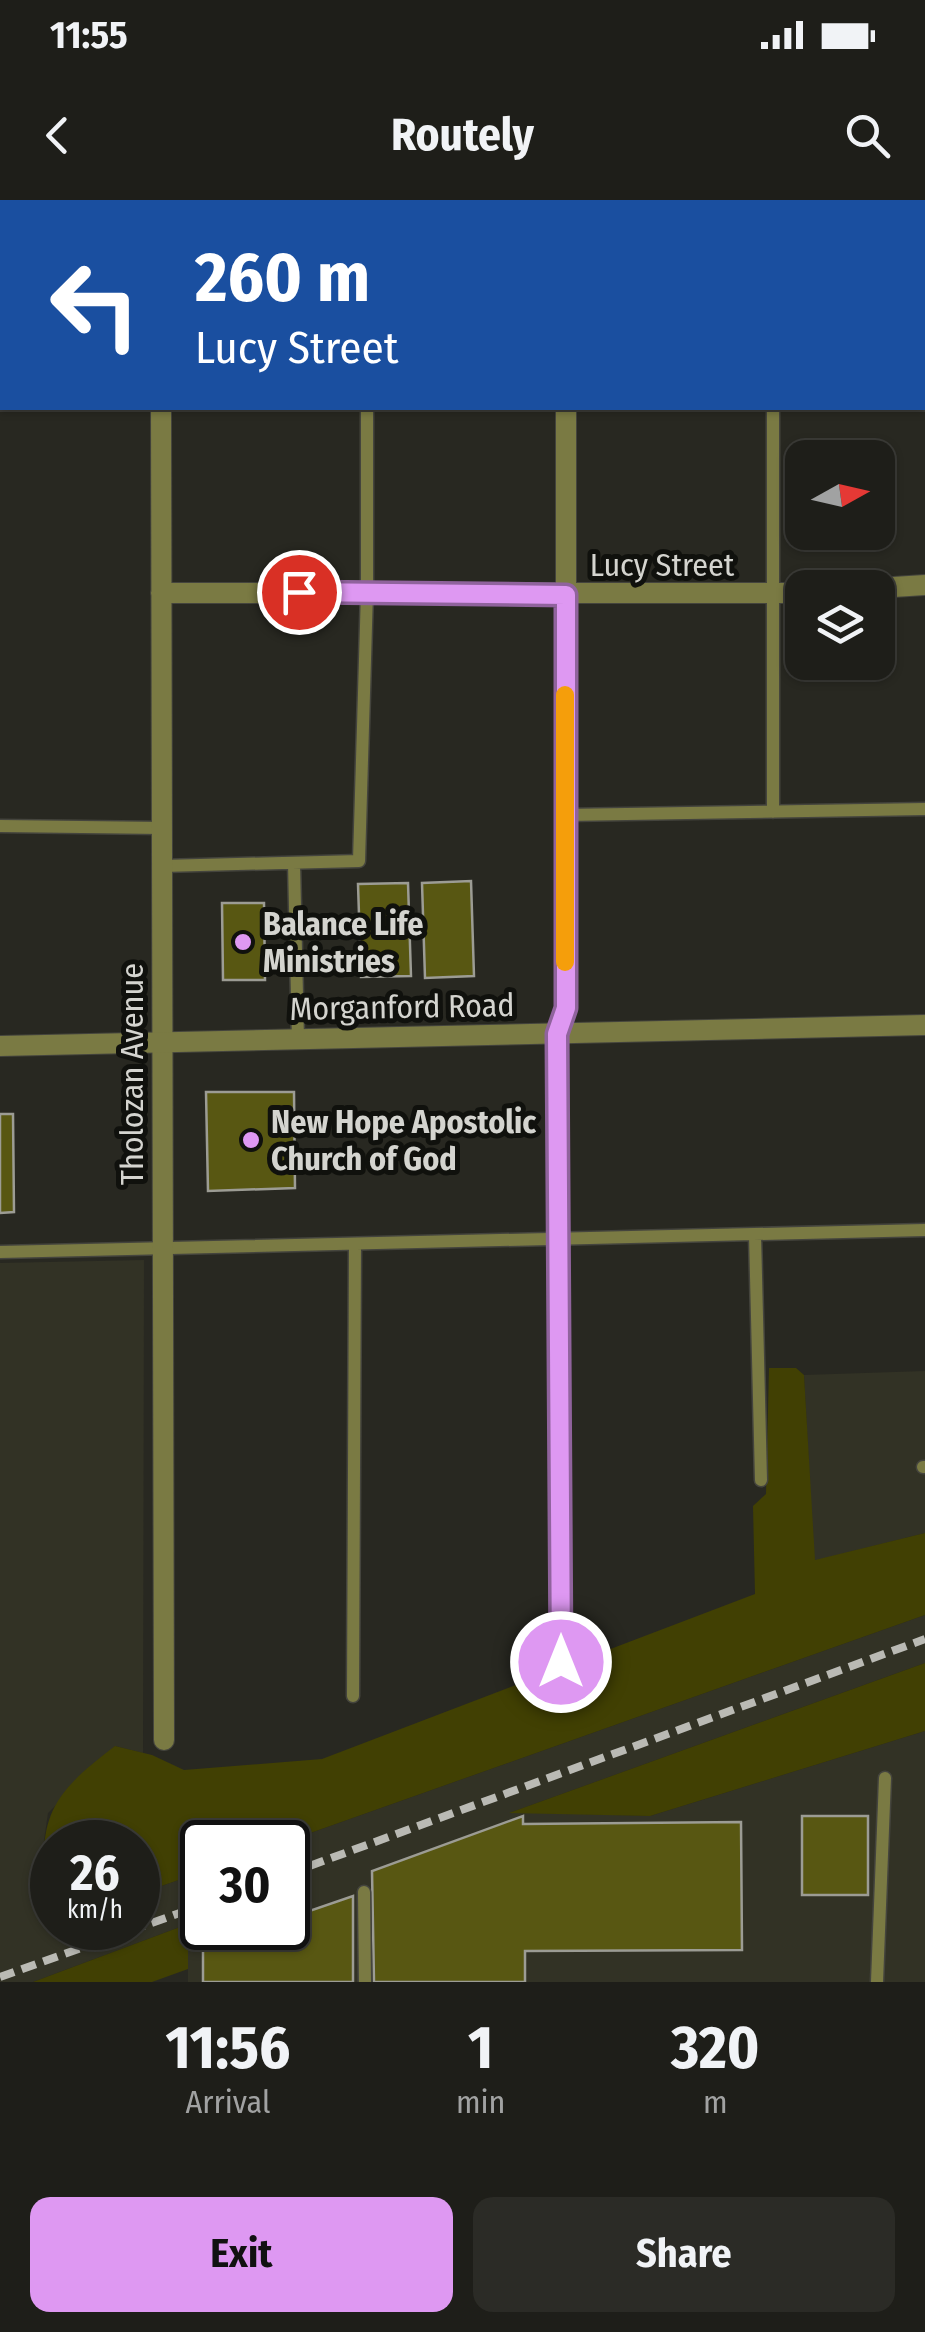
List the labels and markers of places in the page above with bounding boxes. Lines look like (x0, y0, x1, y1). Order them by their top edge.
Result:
pin (257, 550, 342, 635)
place label: Balance Life Ministries (263, 905, 424, 980)
marker: Balance Life Ministries (232, 931, 254, 953)
place label: New Hope Apostolic Church of God (271, 1103, 536, 1178)
marker: New Hope Apostolic Church of God (240, 1129, 262, 1151)

